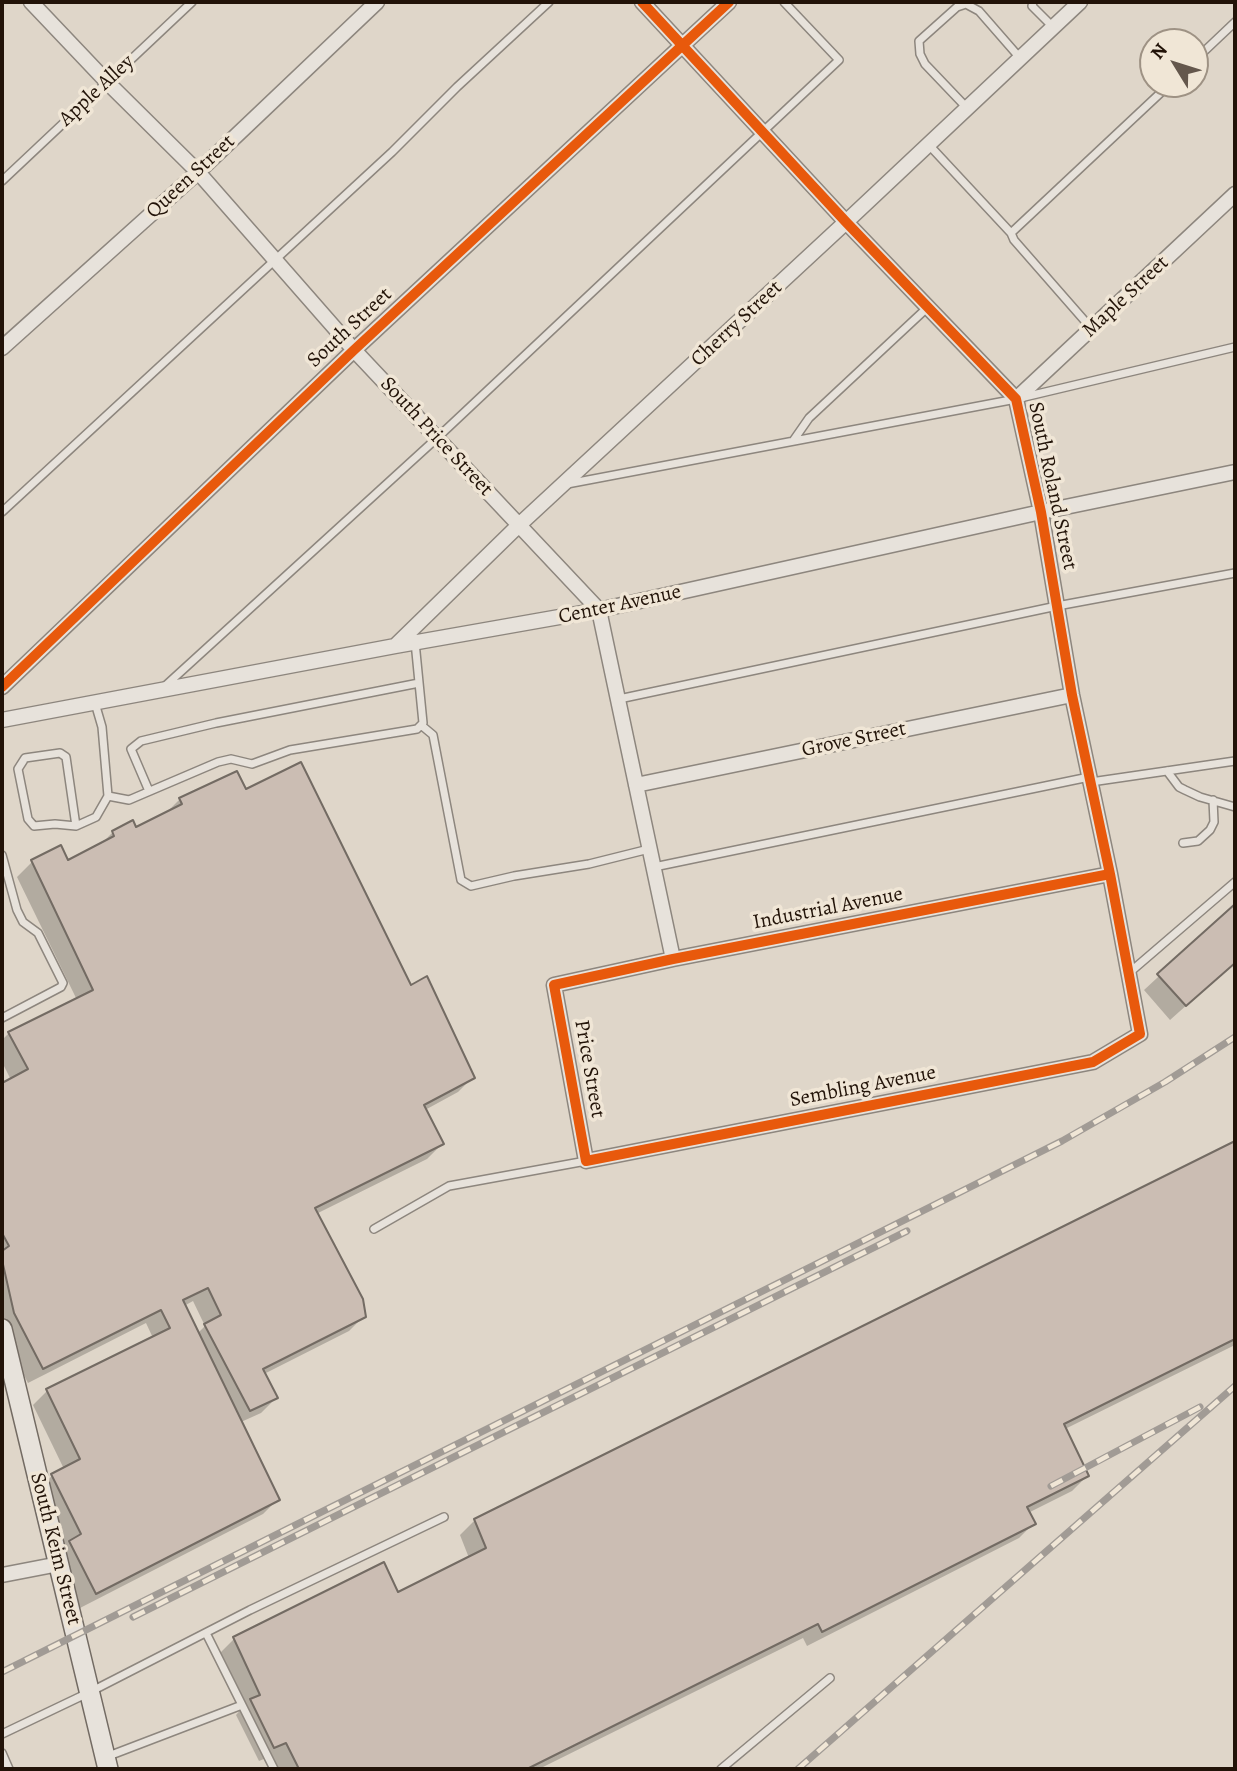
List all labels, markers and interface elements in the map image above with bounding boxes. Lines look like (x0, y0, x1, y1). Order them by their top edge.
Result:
north arrow (1139, 28, 1209, 98)
text: N (1145, 38, 1174, 65)
street label: Apple Alley (54, 50, 140, 132)
street label: Queen Street (141, 130, 241, 224)
street label: Maple Street (1078, 251, 1174, 343)
street label: Cherry Street (686, 275, 788, 373)
street label: South Street (302, 282, 398, 374)
street label: South Price Street (374, 372, 498, 502)
street label: South Roland Street (1022, 400, 1082, 572)
street label: Center Avenue (556, 580, 684, 630)
street label: Grove Street (800, 717, 908, 763)
street label: Industrial Avenue (751, 882, 905, 936)
street label: Price Street (568, 1018, 610, 1120)
street label: Sembling Avenue (788, 1061, 938, 1113)
street label: South Keim Street (24, 1470, 86, 1628)

